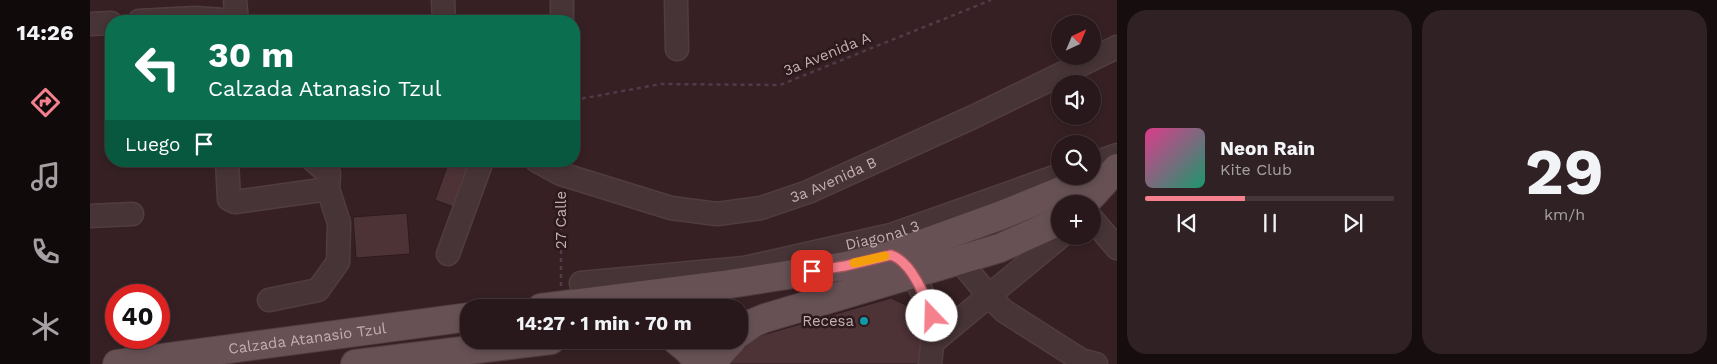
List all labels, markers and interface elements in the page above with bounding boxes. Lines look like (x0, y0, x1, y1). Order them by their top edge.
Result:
north arrow (1051, 15, 1101, 65)
map controls (1051, 15, 1101, 245)
text: 14:26 (16, 20, 74, 45)
street label: 3a Avenida A (781, 28, 873, 80)
text: 30 m (208, 34, 294, 76)
icon: left (125, 35, 190, 100)
button: sound (1051, 75, 1101, 125)
text: Calzada Atanasio Tzul (208, 76, 441, 101)
icon: directions (28, 85, 63, 120)
icon: arrive (190, 130, 218, 158)
text: Luego (125, 133, 180, 156)
text: 29 (1525, 134, 1604, 210)
button: search (1051, 135, 1101, 185)
text: Neon Rain (1220, 137, 1315, 160)
street label: 3a Avenida B (788, 153, 880, 206)
icon: music (28, 159, 63, 194)
text: Kite Club (1220, 160, 1292, 179)
street label: 27 Calle (552, 191, 570, 249)
button: + (1051, 195, 1101, 245)
text: km/h (1544, 205, 1585, 224)
icon: previous (1173, 209, 1201, 237)
icon: pause (1256, 209, 1284, 237)
icon: next (1339, 209, 1367, 237)
street label: Diagonal 3 (844, 217, 922, 254)
icon: phone (28, 234, 63, 269)
pin (791, 250, 833, 292)
icon: arrive (798, 257, 826, 285)
speed limit sign: 40 (105, 284, 170, 349)
position arrow (905, 289, 957, 341)
icon: climate (28, 309, 63, 344)
text: 14:27 · 1 min · 70 m (516, 312, 692, 335)
place label: Recesa (802, 312, 855, 330)
marker: Recesa (858, 315, 870, 327)
street label: Calzada Atanasio Tzul (227, 319, 388, 358)

